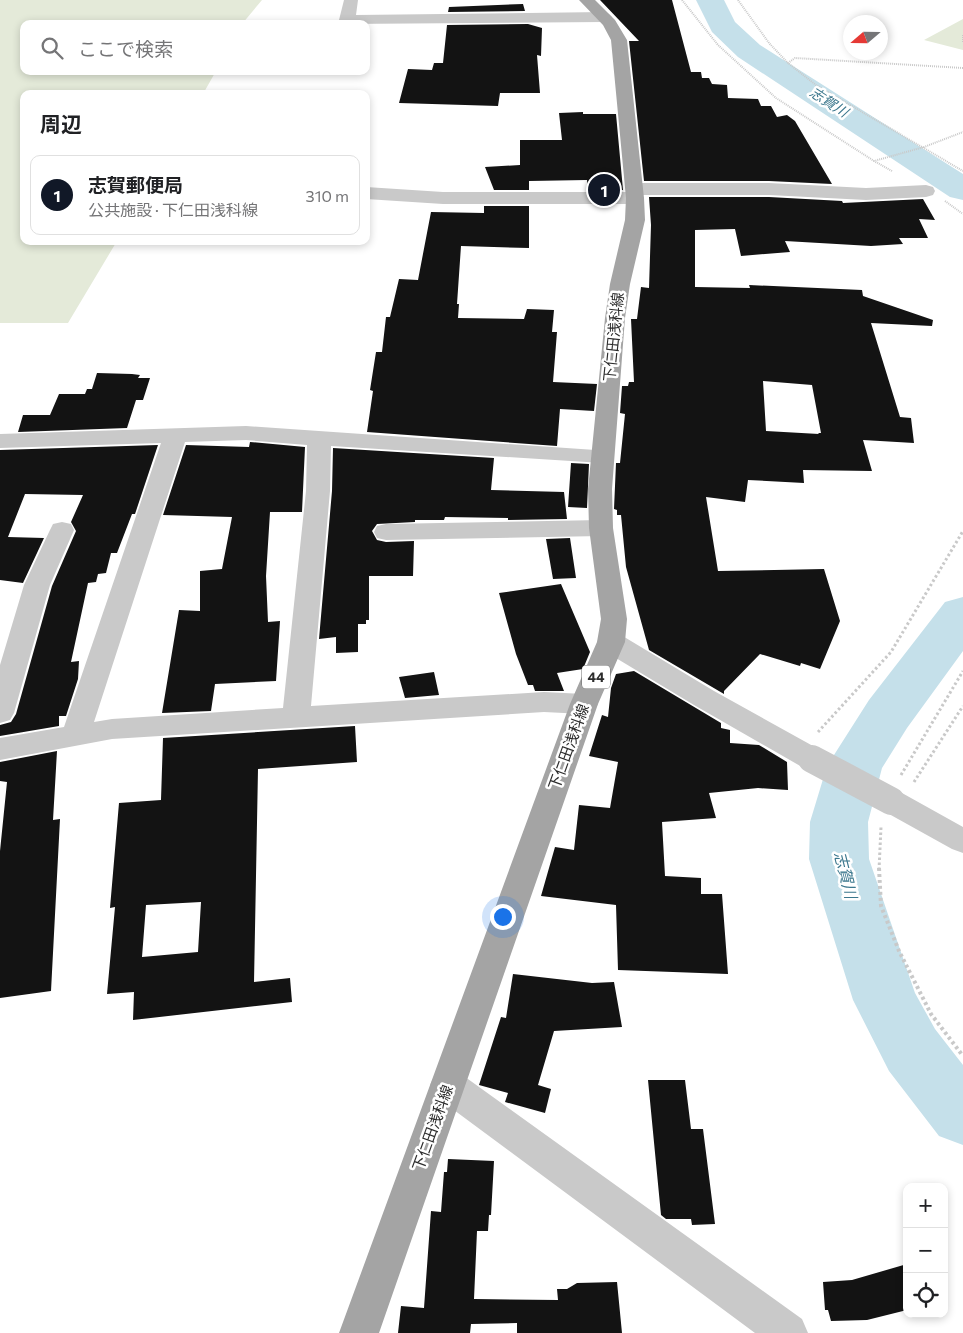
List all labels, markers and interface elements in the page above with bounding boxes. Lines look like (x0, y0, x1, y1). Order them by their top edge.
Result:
north arrow (843, 15, 888, 60)
search box (20, 20, 370, 75)
icon: search (38, 34, 66, 62)
text: ここで検索 (78, 37, 173, 60)
water label: 志賀川 (807, 83, 853, 121)
text: 周辺 (40, 111, 82, 136)
pin: 1 (588, 171, 620, 209)
text: 志賀郵便局 (88, 173, 183, 196)
text: 1 (53, 186, 61, 205)
text: 310 m (306, 186, 349, 205)
text: 公共施設 · 下仁田浅科線 (88, 200, 258, 219)
street label: 下仁田浅科線 (599, 291, 627, 383)
road number: 44 (582, 666, 610, 689)
street label: 下仁田浅科線 (544, 701, 592, 792)
water label: 志賀川 (831, 849, 862, 902)
your location (490, 904, 516, 930)
street label: 下仁田浅科線 (408, 1082, 456, 1173)
map controls (903, 1183, 948, 1318)
button: + (903, 1183, 948, 1228)
button: − (903, 1228, 948, 1273)
button: locate (903, 1273, 948, 1318)

